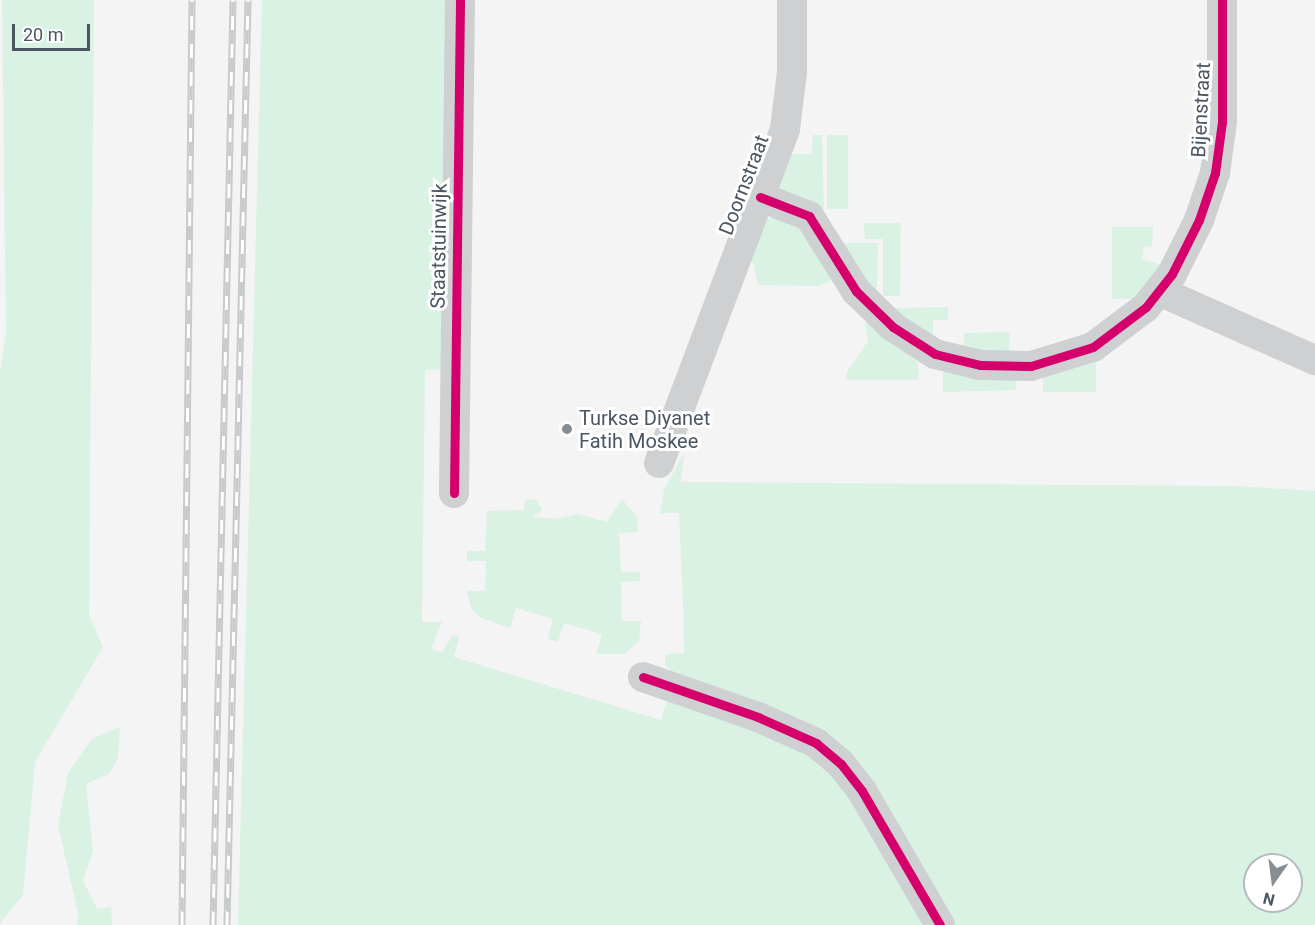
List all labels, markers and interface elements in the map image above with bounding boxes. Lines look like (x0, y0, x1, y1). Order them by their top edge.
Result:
scale bar (15, 12, 93, 50)
text: 20 m (23, 24, 63, 45)
street label: Bijenstraat (1187, 62, 1215, 158)
street label: Doornstraat (714, 132, 774, 238)
street label: Staatstuinwijk (426, 183, 452, 309)
place label: Turkse Diyanet Fatih Moskee (579, 406, 710, 453)
marker: Turkse Diyanet Fatih Moskee (560, 422, 574, 436)
north arrow (1243, 853, 1303, 913)
text: N (1261, 888, 1277, 910)

